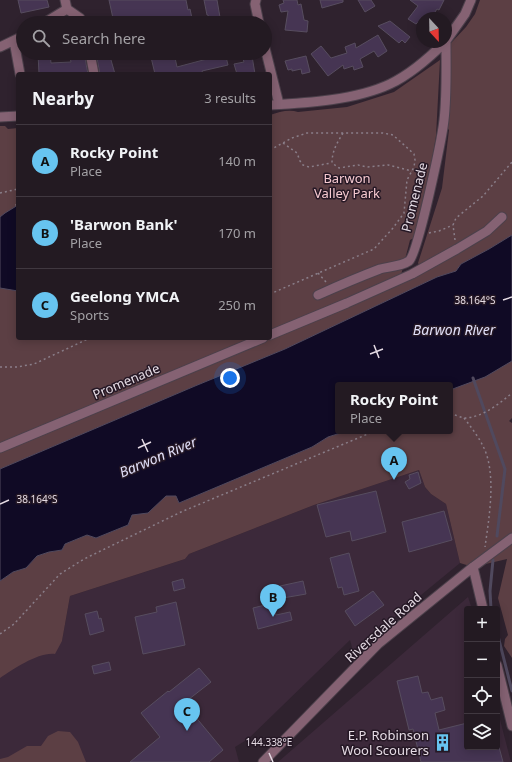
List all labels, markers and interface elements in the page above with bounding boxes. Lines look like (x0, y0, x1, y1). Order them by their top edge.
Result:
north arrow (416, 12, 452, 48)
search box (16, 16, 272, 60)
icon: search (30, 27, 52, 49)
text: Search here (62, 28, 145, 48)
text: Nearby (32, 87, 94, 110)
text: 3 results (204, 89, 256, 107)
text: Rocky Point (70, 142, 158, 162)
text: A (41, 152, 50, 170)
text: 140 m (218, 152, 256, 170)
street label: Promenade (397, 160, 431, 234)
text: Place (70, 162, 102, 180)
park label: Barwon Valley Park (314, 169, 380, 202)
text: 'Barwon Bank' (70, 214, 178, 234)
text: B (41, 224, 49, 242)
text: 170 m (218, 224, 256, 242)
text: Place (70, 234, 102, 252)
text: Geelong YMCA (70, 286, 179, 306)
text: 38.164°S (454, 293, 496, 307)
text: C (41, 296, 49, 314)
text: 250 m (218, 296, 256, 314)
text: Sports (70, 306, 109, 324)
water label: Barwon River (413, 320, 496, 339)
street label: Promenade (90, 359, 162, 403)
your location (220, 368, 240, 388)
popup (335, 382, 453, 434)
text: Rocky Point (350, 389, 438, 409)
text: Place (350, 409, 382, 427)
water label: Barwon River (116, 432, 200, 481)
pin: A (381, 447, 407, 480)
text: 38.164°S (16, 492, 58, 506)
pin: B (260, 584, 286, 617)
street label: Riversdale Road (341, 588, 425, 666)
map controls (464, 606, 500, 750)
button: + (464, 606, 500, 642)
button: − (464, 642, 500, 678)
button: locate (464, 678, 500, 714)
pin: C (174, 698, 200, 731)
button: layers (464, 714, 500, 750)
place label: E.P. Robinson Wool Scourers (341, 726, 429, 759)
building icon: E.P. Robinson Wool Scourers (432, 732, 452, 752)
text: 144.338°E (246, 735, 292, 749)

